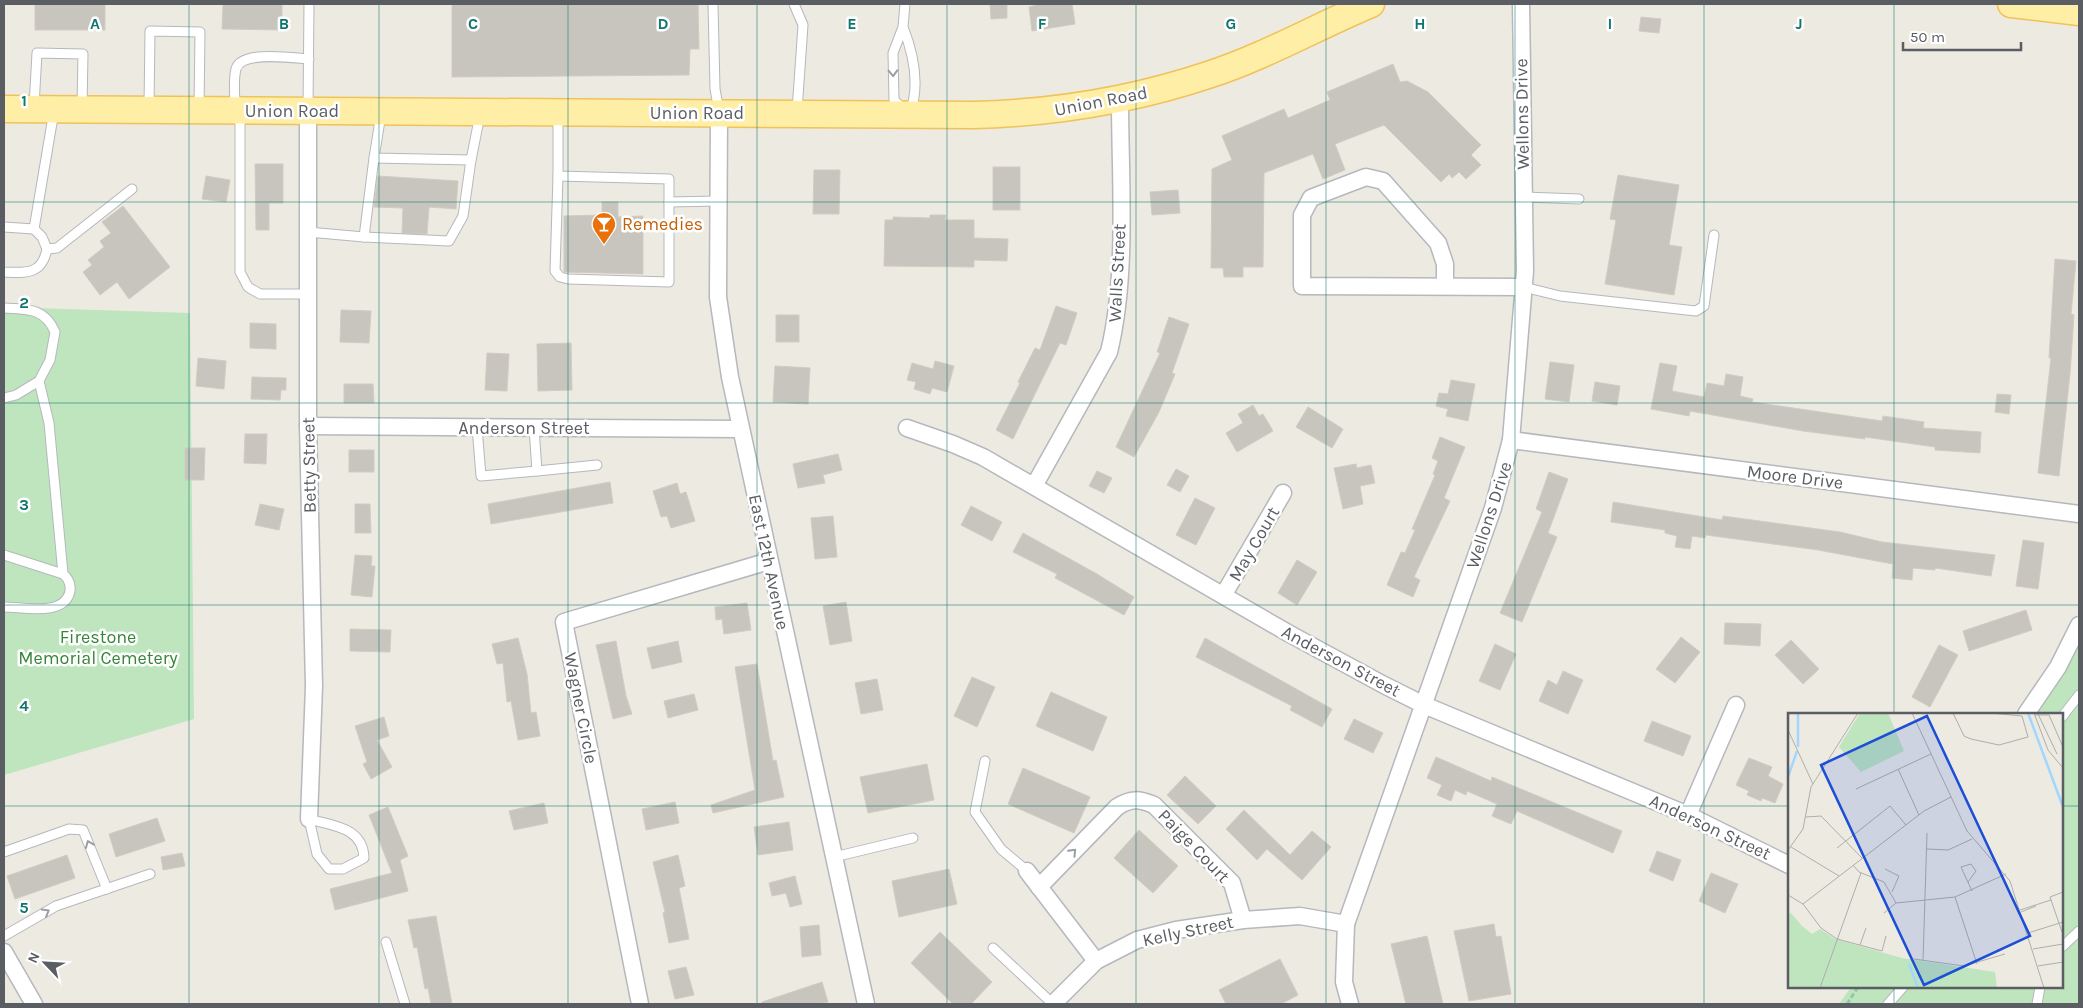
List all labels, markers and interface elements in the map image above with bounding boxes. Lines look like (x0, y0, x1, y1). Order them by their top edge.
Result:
text: A (90, 14, 100, 33)
text: B (279, 14, 289, 33)
text: C (468, 14, 478, 33)
text: D (658, 14, 669, 33)
text: E (847, 14, 857, 33)
text: F (1038, 14, 1047, 33)
text: G (1226, 14, 1236, 33)
text: H (1414, 14, 1426, 33)
text: I (1608, 14, 1612, 33)
text: J (1795, 14, 1803, 33)
scale bar (1903, 20, 2020, 52)
text: 50 m (1910, 28, 1945, 46)
street label: Wellons Drive (1510, 58, 1534, 170)
one-way arrow (888, 69, 899, 77)
street label: Union Road (1053, 81, 1149, 121)
text: 1 (21, 91, 27, 110)
street label: Union Road (245, 100, 339, 122)
street label: Union Road (650, 102, 744, 124)
bar icon: Remedies (591, 211, 617, 245)
place label: Remedies (622, 213, 703, 235)
street label: Walls Street (1103, 223, 1131, 323)
text: 2 (19, 293, 29, 312)
street label: Betty Street (297, 417, 321, 513)
street label: Anderson Street (458, 417, 590, 439)
street label: Wellons Drive (1461, 459, 1517, 571)
street label: Moore Drive (1746, 460, 1844, 494)
street label: East 12th Avenue (744, 492, 794, 632)
text: 3 (19, 495, 29, 514)
street label: May Court (1224, 502, 1284, 585)
street label: Anderson Street (1278, 620, 1404, 702)
park label: Firestone Memorial Cemetery (18, 626, 178, 669)
street label: Wagner Circle (559, 650, 603, 766)
text: 4 (19, 696, 29, 715)
inset map (1788, 713, 2063, 988)
street label: Anderson Street (1646, 789, 1774, 865)
street label: Paige Court (1153, 805, 1235, 888)
one-way arrow (85, 840, 95, 848)
one-way arrow (1067, 849, 1076, 858)
text: 5 (19, 898, 29, 917)
one-way arrow (40, 908, 49, 918)
street label: Kelly Street (1141, 911, 1236, 951)
north arrow (20, 938, 70, 988)
text: N (24, 950, 43, 966)

